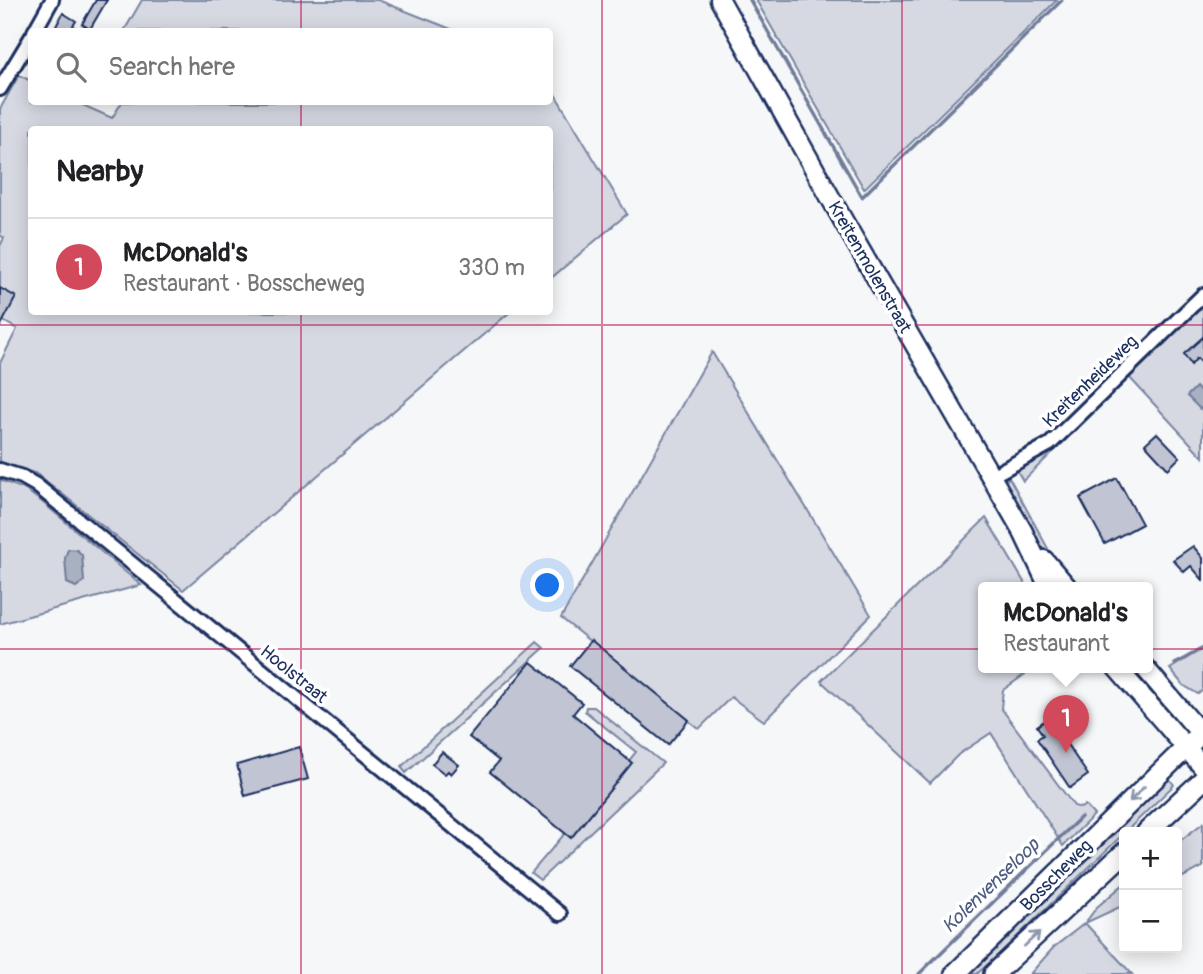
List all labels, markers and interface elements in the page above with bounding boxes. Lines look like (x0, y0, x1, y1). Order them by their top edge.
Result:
search box (28, 28, 553, 105)
icon: search (52, 48, 90, 86)
text: Search here (108, 51, 235, 83)
text: Nearby (56, 153, 143, 190)
street label: Kreitenmolenstraat (823, 197, 917, 338)
text: McDonald's (123, 237, 247, 269)
text: 1 (75, 253, 84, 282)
text: 330 m (458, 253, 525, 282)
text: Restaurant · Bosscheweg (123, 269, 365, 298)
street label: Kreitenheideweg (1038, 330, 1143, 433)
your location (530, 568, 564, 602)
popup (978, 582, 1153, 673)
text: McDonald's (1003, 597, 1128, 629)
text: Restaurant (1003, 629, 1110, 658)
street label: Hoolstraat (255, 640, 333, 709)
pin: 1 (1043, 695, 1089, 753)
one-way arrow (1129, 786, 1146, 803)
map controls (1119, 827, 1182, 953)
button: + (1119, 827, 1182, 890)
water label: Kolenvenseloop (937, 833, 1045, 938)
street label: Bosscheweg (1016, 835, 1097, 916)
button: − (1119, 890, 1182, 953)
one-way arrow (1023, 931, 1041, 947)

